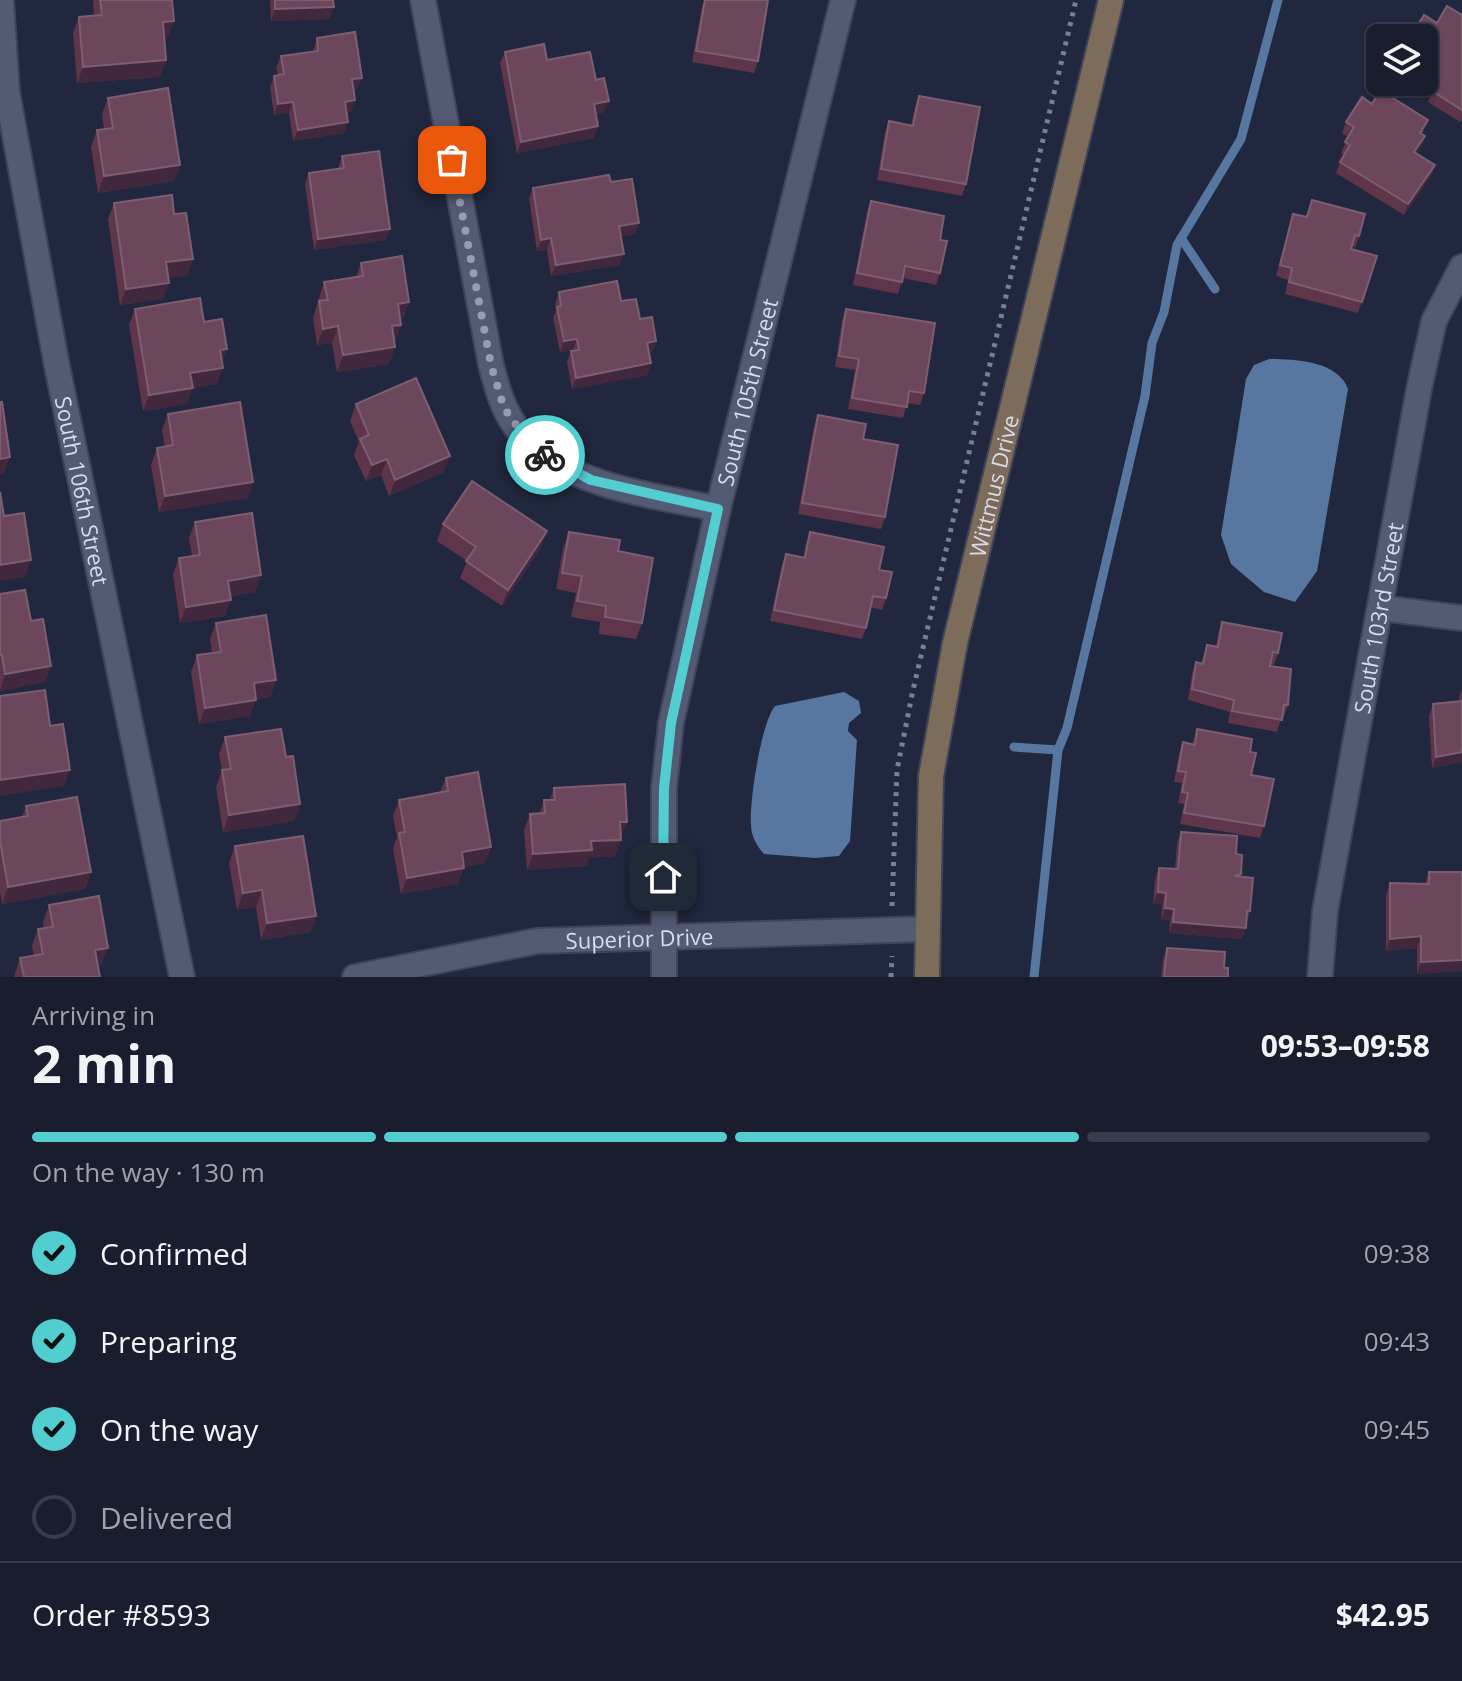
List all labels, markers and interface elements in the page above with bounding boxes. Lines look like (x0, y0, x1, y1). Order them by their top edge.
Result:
map controls (1366, 24, 1438, 96)
button: layers (1366, 24, 1438, 96)
pin (418, 126, 486, 194)
icon: bag (430, 138, 474, 182)
street label: South 105th Street (709, 295, 784, 489)
street label: South 106th Street (49, 394, 117, 588)
street label: Wittmus Drive (961, 411, 1025, 560)
courier (505, 415, 585, 495)
icon: bike (523, 433, 567, 477)
street label: South 103rd Street (1346, 520, 1410, 716)
pin (629, 843, 697, 911)
icon: home (641, 855, 685, 899)
street label: Superior Drive (565, 921, 714, 955)
text: Arriving in (32, 997, 155, 1033)
text: 09:53–09:58 (1261, 1025, 1430, 1066)
text: 2 min (32, 1027, 176, 1098)
text: On the way · 130 m (32, 1154, 265, 1190)
icon: check (32, 1231, 76, 1275)
text: Confirmed (100, 1233, 248, 1274)
text: 09:38 (1364, 1235, 1430, 1271)
icon: check (32, 1319, 76, 1363)
text: Preparing (100, 1321, 237, 1362)
text: 09:43 (1364, 1323, 1430, 1359)
icon: check (32, 1407, 76, 1451)
text: On the way (100, 1409, 258, 1450)
text: 09:45 (1364, 1411, 1430, 1447)
text: Delivered (100, 1497, 233, 1538)
text: Order #8593 (32, 1594, 211, 1635)
text: $42.95 (1336, 1594, 1430, 1635)

